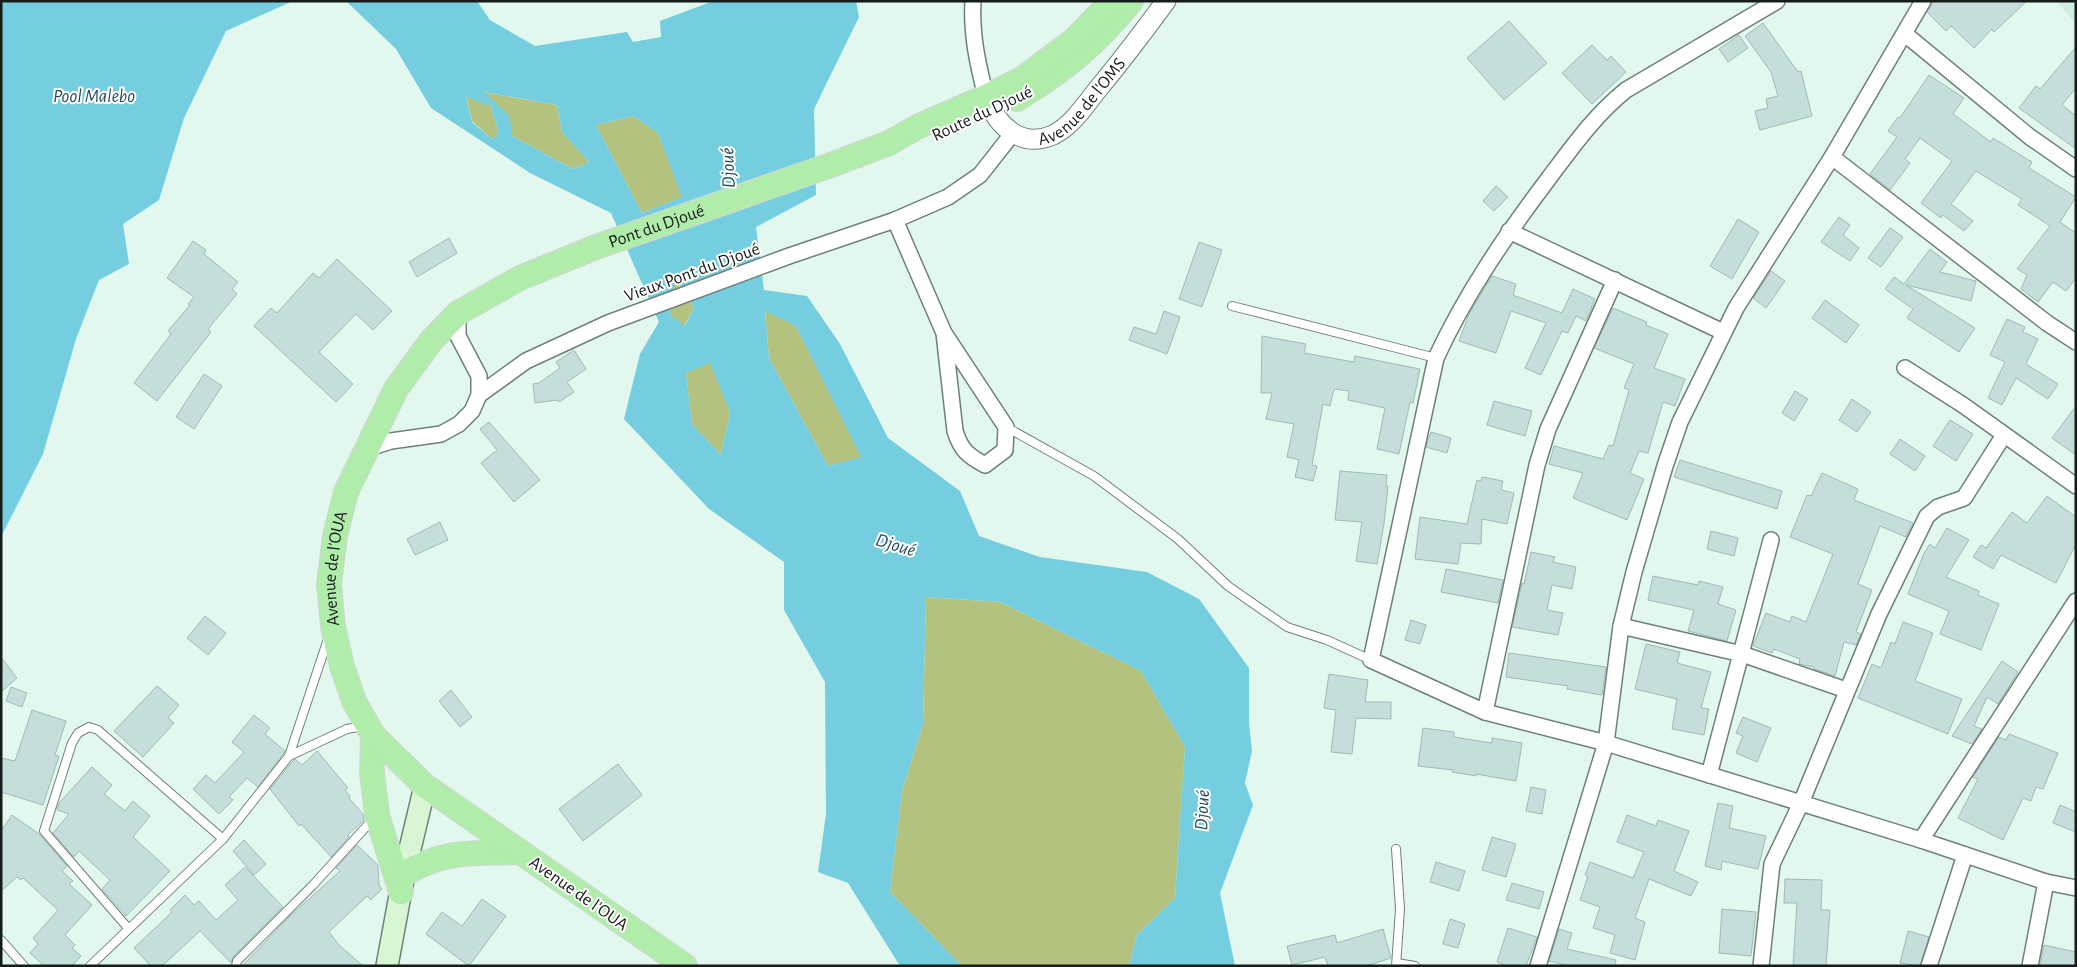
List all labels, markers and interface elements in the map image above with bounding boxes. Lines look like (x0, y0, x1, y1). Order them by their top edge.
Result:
street label: Avenue de l'OMS (1037, 55, 1129, 149)
street label: Route du Djoué (929, 83, 1036, 145)
water label: Pool Malebo (53, 87, 135, 106)
water label: Djoué (718, 147, 739, 189)
street label: Pont du Djoué (607, 202, 707, 252)
street label: Vieux Pont du Djoué (622, 240, 762, 306)
street label: Avenue de l'OUA (321, 509, 351, 627)
water label: Djoué (873, 530, 918, 560)
water label: Djoué (1192, 789, 1213, 831)
street label: Avenue de l'OUA (526, 853, 632, 935)

